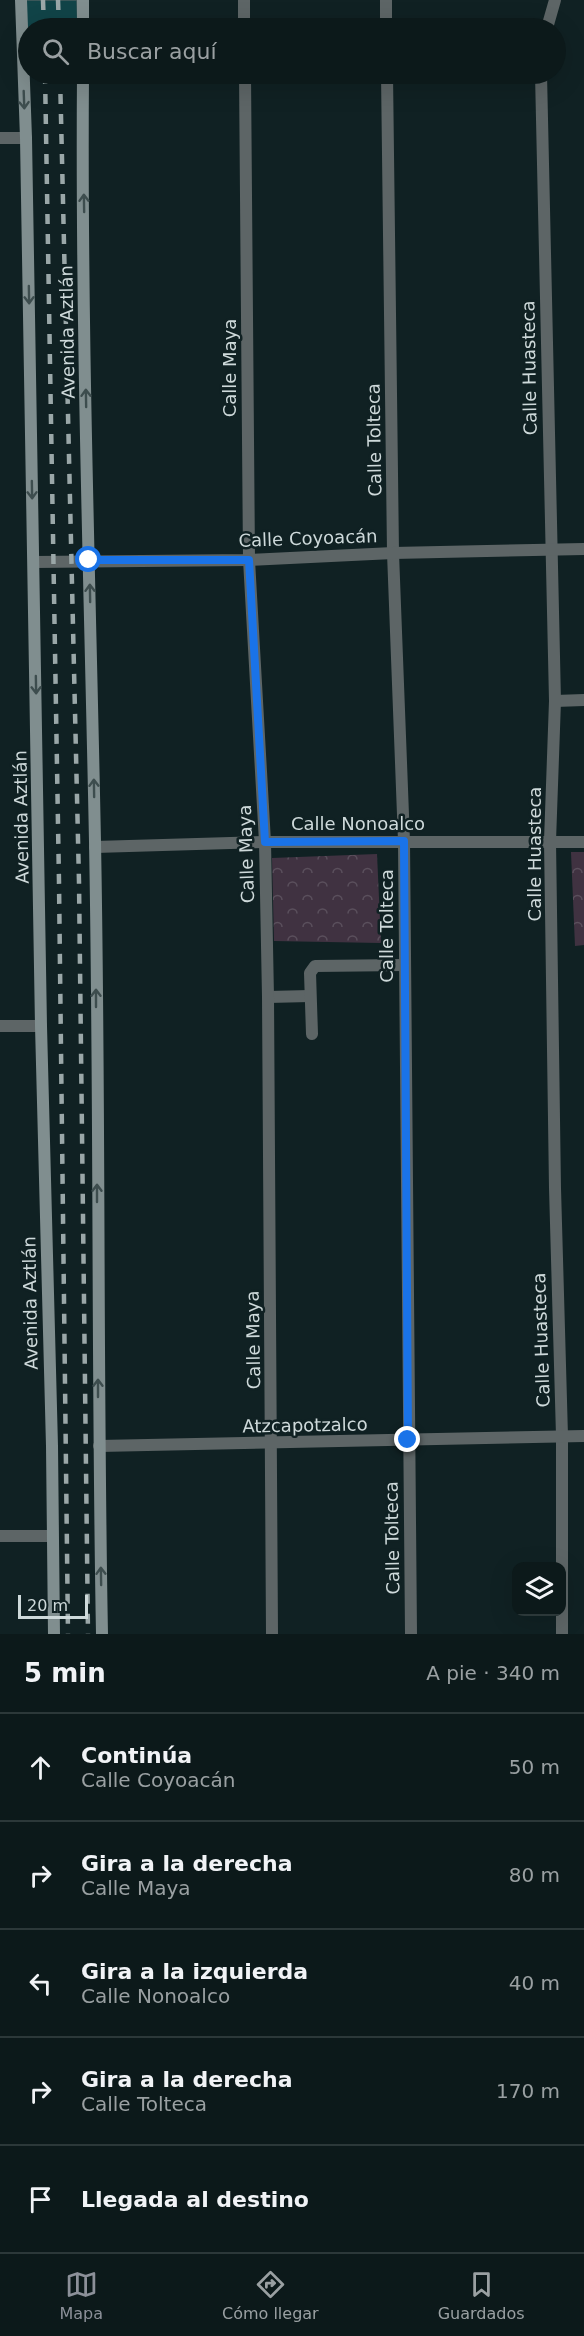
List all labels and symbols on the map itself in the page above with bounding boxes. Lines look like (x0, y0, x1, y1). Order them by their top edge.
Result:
one-way arrow (19, 90, 30, 110)
one-way arrow (78, 194, 89, 214)
street label: Avenida Aztlán (55, 265, 79, 399)
one-way arrow (23, 285, 34, 305)
street label: Calle Huasteca (517, 300, 541, 436)
street label: Calle Maya (219, 319, 240, 417)
street label: Calle Tolteca (363, 383, 385, 497)
one-way arrow (81, 389, 92, 409)
one-way arrow (27, 480, 38, 500)
street label: Calle Coyoacán (238, 525, 378, 551)
route start (75, 546, 101, 572)
one-way arrow (84, 584, 95, 604)
one-way arrow (30, 675, 42, 695)
street label: Avenida Aztlán (9, 750, 33, 884)
one-way arrow (88, 779, 100, 799)
street label: Calle Huasteca (524, 787, 545, 921)
street label: Calle Maya (234, 804, 258, 904)
street label: Calle Nonoalco (291, 813, 425, 834)
street label: Calle Tolteca (376, 869, 397, 983)
one-way arrow (90, 988, 102, 1008)
one-way arrow (91, 1183, 103, 1203)
street label: Avenida Aztlán (18, 1236, 42, 1370)
street label: Calle Huasteca (528, 1272, 554, 1408)
street label: Calle Maya (242, 1291, 264, 1389)
one-way arrow (92, 1378, 104, 1398)
street label: Atzcapotzalco (242, 1413, 368, 1437)
route end (394, 1426, 420, 1452)
street label: Calle Tolteca (381, 1481, 403, 1595)
one-way arrow (95, 1566, 107, 1586)
scale bar (18, 1592, 88, 1620)

